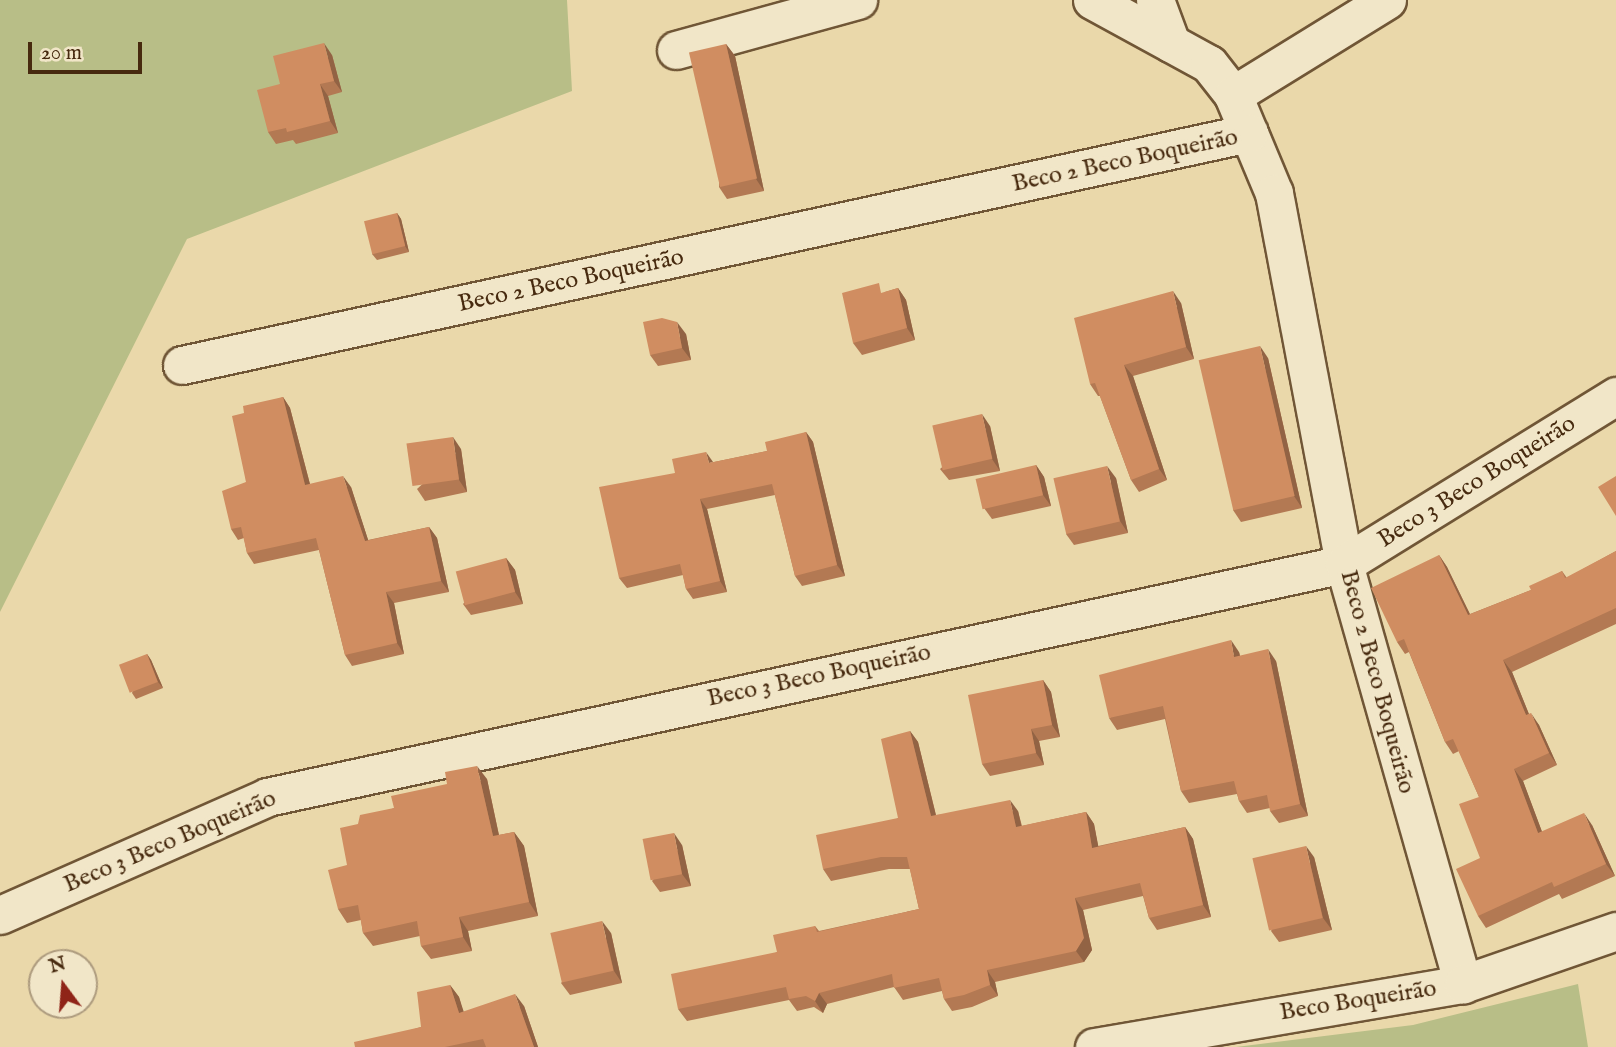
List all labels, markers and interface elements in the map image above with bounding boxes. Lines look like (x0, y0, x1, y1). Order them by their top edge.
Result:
scale bar (32, 28, 145, 72)
text: 20 m (41, 40, 82, 67)
street label: Beco 2 Beco Boqueirão (1010, 123, 1240, 199)
street label: Beco 2 Beco Boqueirão (456, 243, 686, 319)
street label: Beco 3 Beco Boqueirão (1373, 409, 1581, 555)
street label: Beco 2 Beco Boqueirão (1333, 567, 1421, 797)
street label: Beco 3 Beco Boqueirão (705, 638, 933, 714)
street label: Beco 3 Beco Boqueirão (60, 784, 280, 900)
north arrow (28, 949, 98, 1019)
text: N (47, 952, 69, 980)
street label: Beco Boqueirão (1278, 974, 1438, 1028)

